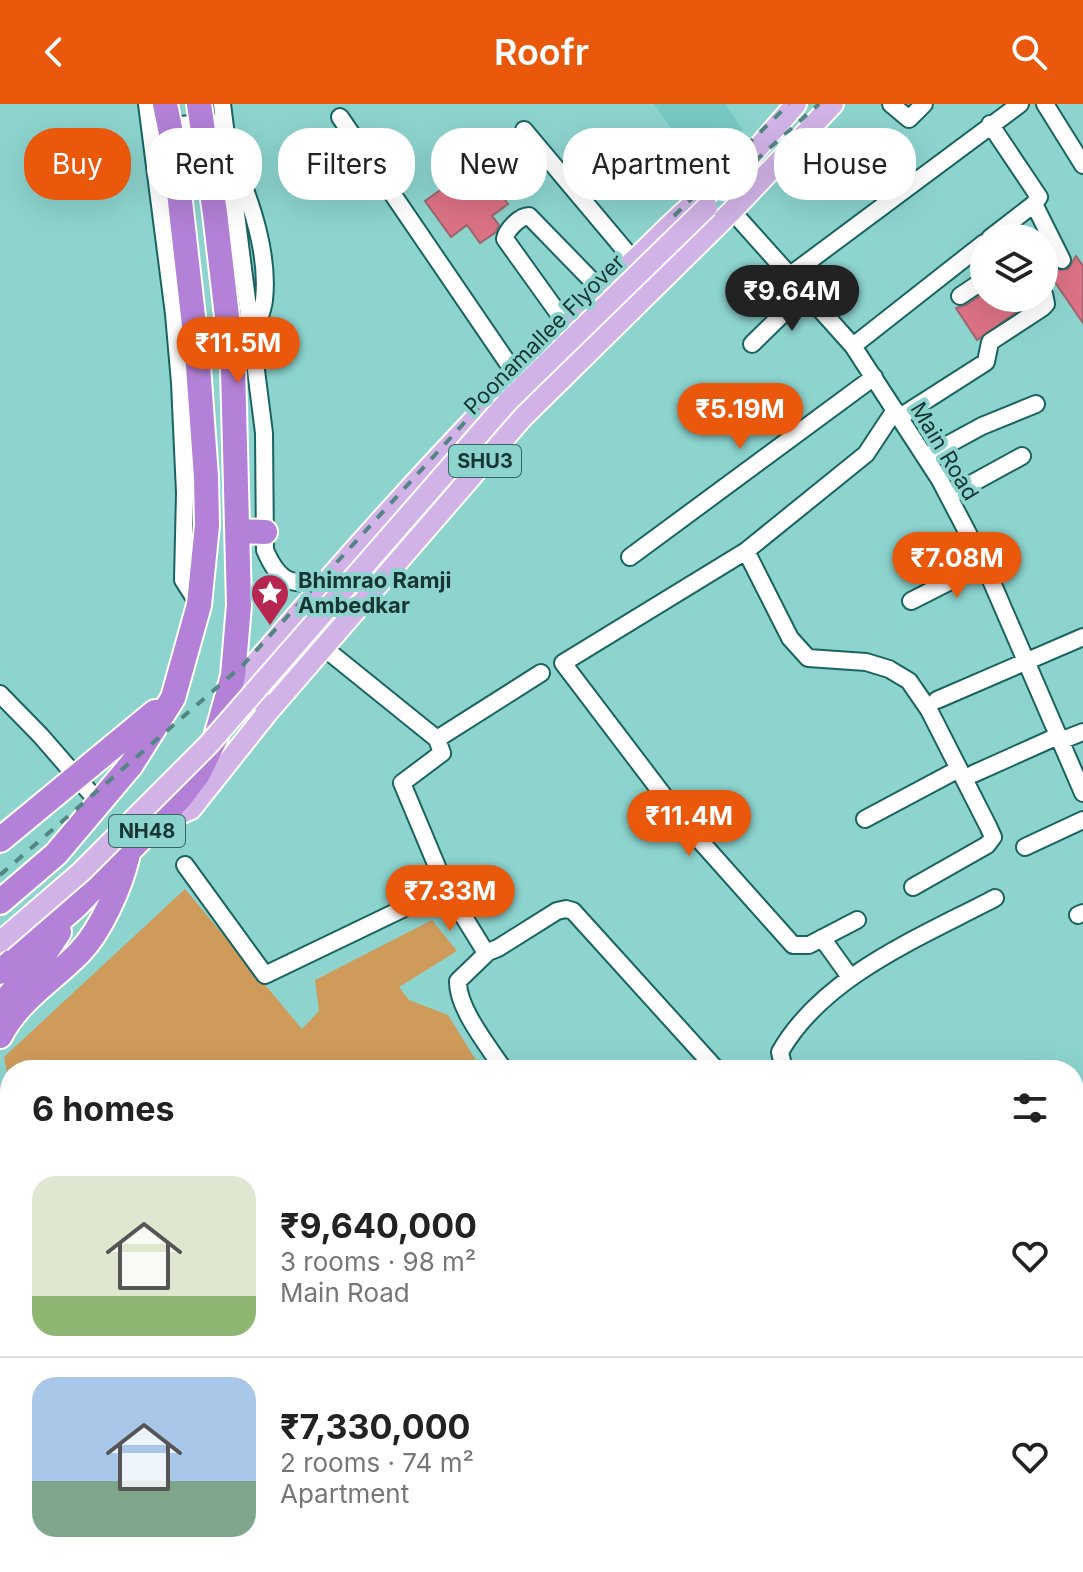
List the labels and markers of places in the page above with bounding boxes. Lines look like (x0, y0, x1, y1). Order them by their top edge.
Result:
pin: ₹9.64M (727, 265, 857, 333)
pin: ₹11.5M (173, 317, 303, 385)
pin: ₹5.19M (675, 383, 805, 451)
pin: ₹7.08M (892, 532, 1022, 600)
place label: Bhimrao Ramji Ambedkar (298, 567, 452, 618)
place icon: Bhimrao Ramji Ambedkar (249, 572, 291, 627)
pin: ₹11.4M (624, 790, 754, 858)
pin: ₹7.33M (385, 865, 515, 933)

